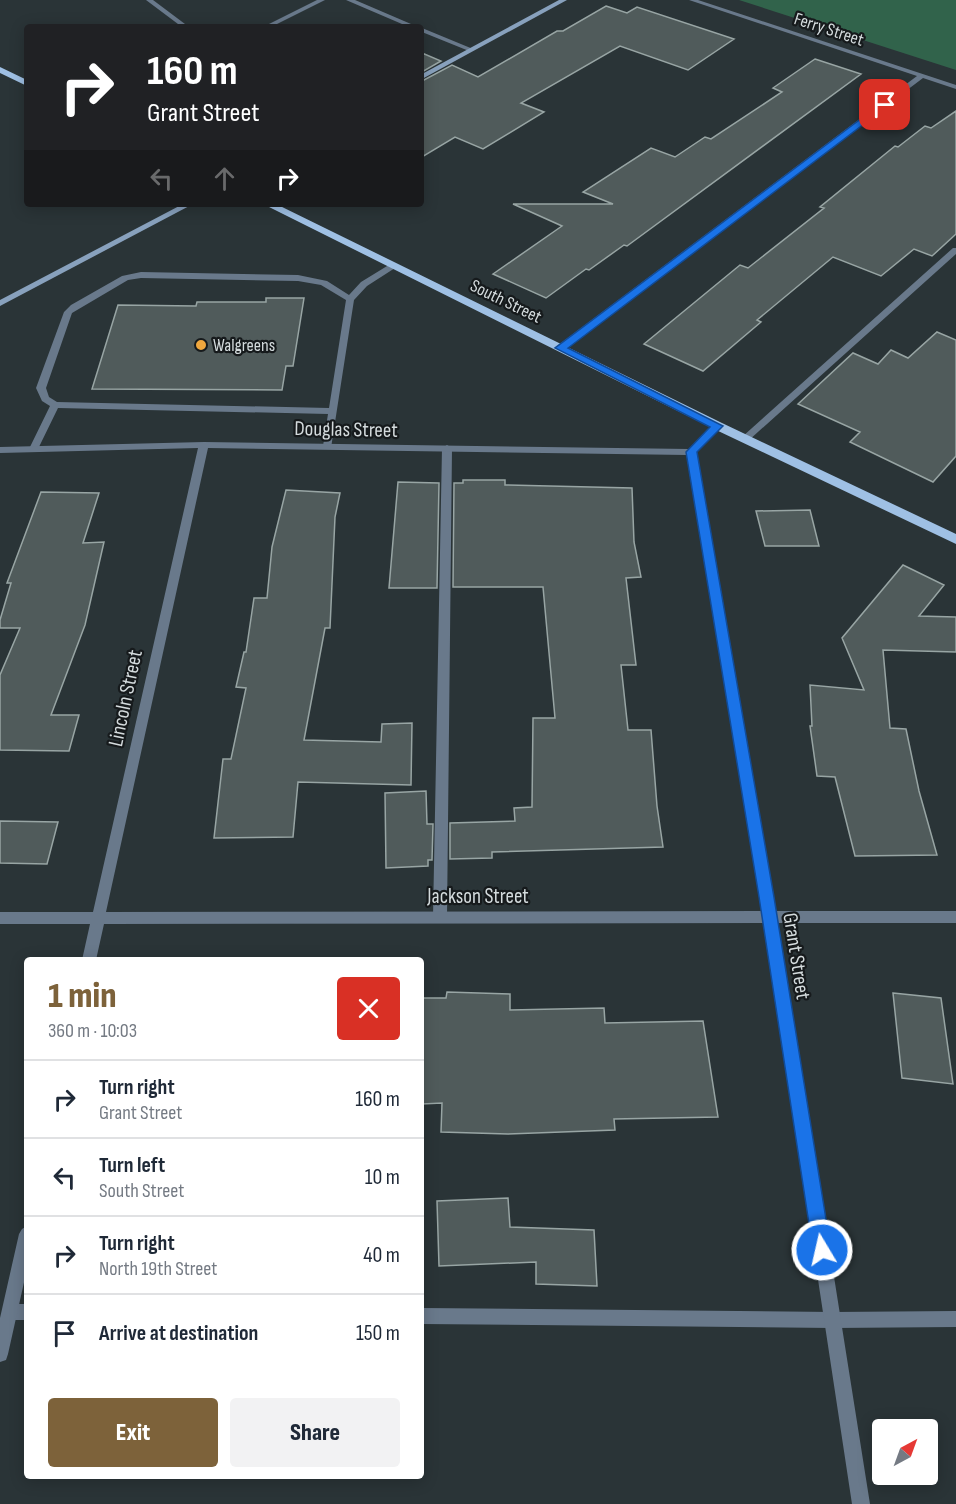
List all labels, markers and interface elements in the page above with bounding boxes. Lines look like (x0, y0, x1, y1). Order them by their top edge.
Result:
street label: Ferry Street (791, 8, 867, 51)
text: 160 m (147, 46, 238, 97)
icon: right (48, 48, 126, 126)
pin (859, 79, 910, 130)
icon: arrive (868, 88, 901, 121)
text: Grant Street (147, 97, 259, 129)
icon: left (145, 162, 178, 195)
icon: ahead (208, 162, 241, 195)
icon: right (271, 162, 304, 195)
street label: South Street (467, 275, 545, 328)
place label: Walgreens (213, 335, 275, 356)
marker: Walgreens (194, 338, 208, 352)
street label: Douglas Street (294, 416, 398, 443)
street label: Lincoln Street (103, 647, 148, 749)
street label: Jackson Street (426, 884, 529, 909)
street label: Grant Street (777, 911, 816, 1001)
text: 1 min (48, 975, 116, 1018)
button: close (337, 977, 400, 1040)
text: 360 m · 10:03 (48, 1019, 137, 1043)
text: Turn right (99, 1074, 175, 1101)
icon: right (48, 1083, 81, 1116)
text: 160 m (355, 1086, 400, 1113)
text: Grant Street (99, 1101, 182, 1125)
text: Turn left (99, 1152, 165, 1179)
icon: left (48, 1161, 81, 1194)
text: 10 m (365, 1164, 400, 1191)
text: South Street (99, 1179, 184, 1203)
position arrow (790, 1218, 854, 1282)
text: Turn right (99, 1230, 175, 1257)
icon: right (48, 1239, 81, 1272)
text: 40 m (363, 1242, 400, 1269)
text: North 19th Street (99, 1257, 217, 1281)
icon: arrive (48, 1317, 81, 1350)
text: Arrive at destination (99, 1320, 258, 1347)
text: 150 m (356, 1320, 400, 1347)
button: Exit (48, 1398, 218, 1467)
button: Share (230, 1398, 400, 1467)
north arrow (872, 1419, 938, 1485)
map controls (872, 1419, 938, 1485)

